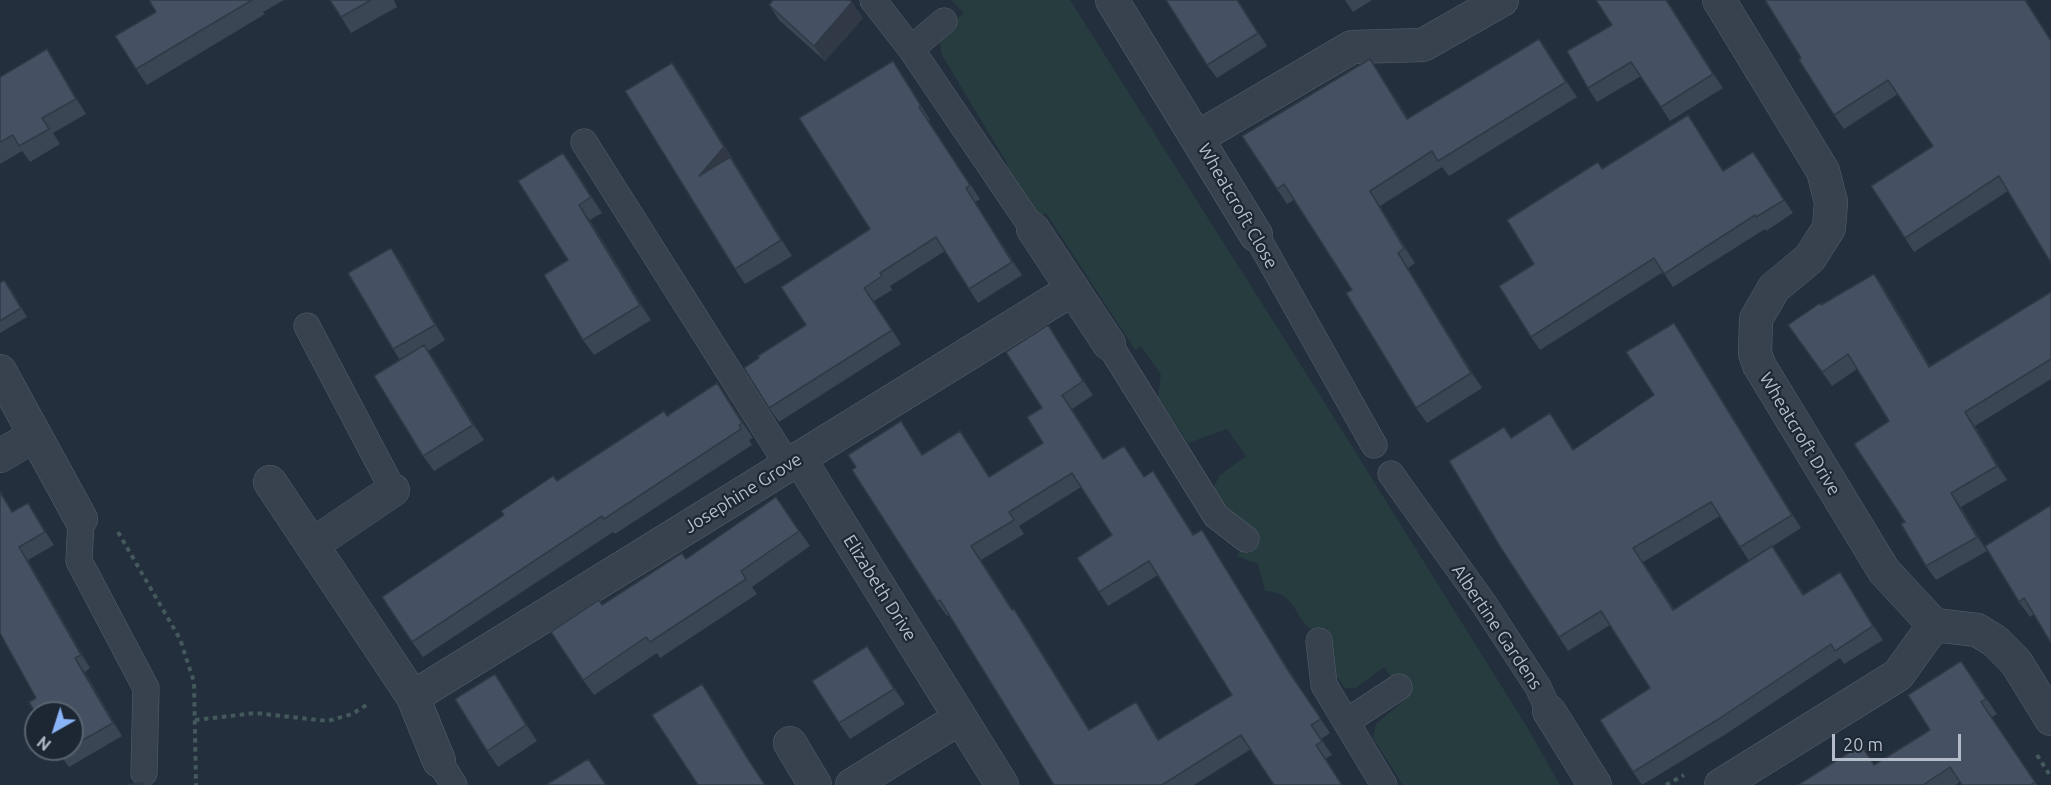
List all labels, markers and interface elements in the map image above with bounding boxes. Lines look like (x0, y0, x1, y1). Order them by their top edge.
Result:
street label: Wheatcroft Close (1193, 140, 1283, 272)
street label: Wheatcroft Drive (1755, 369, 1845, 499)
street label: Josephine Grove (680, 448, 806, 538)
street label: Elizabeth Drive (839, 531, 921, 645)
street label: Albertine Gardens (1447, 560, 1547, 694)
north arrow (24, 701, 84, 761)
scale bar (1835, 722, 1964, 760)
text: N (34, 733, 54, 754)
text: 20 m (1843, 734, 1883, 754)

